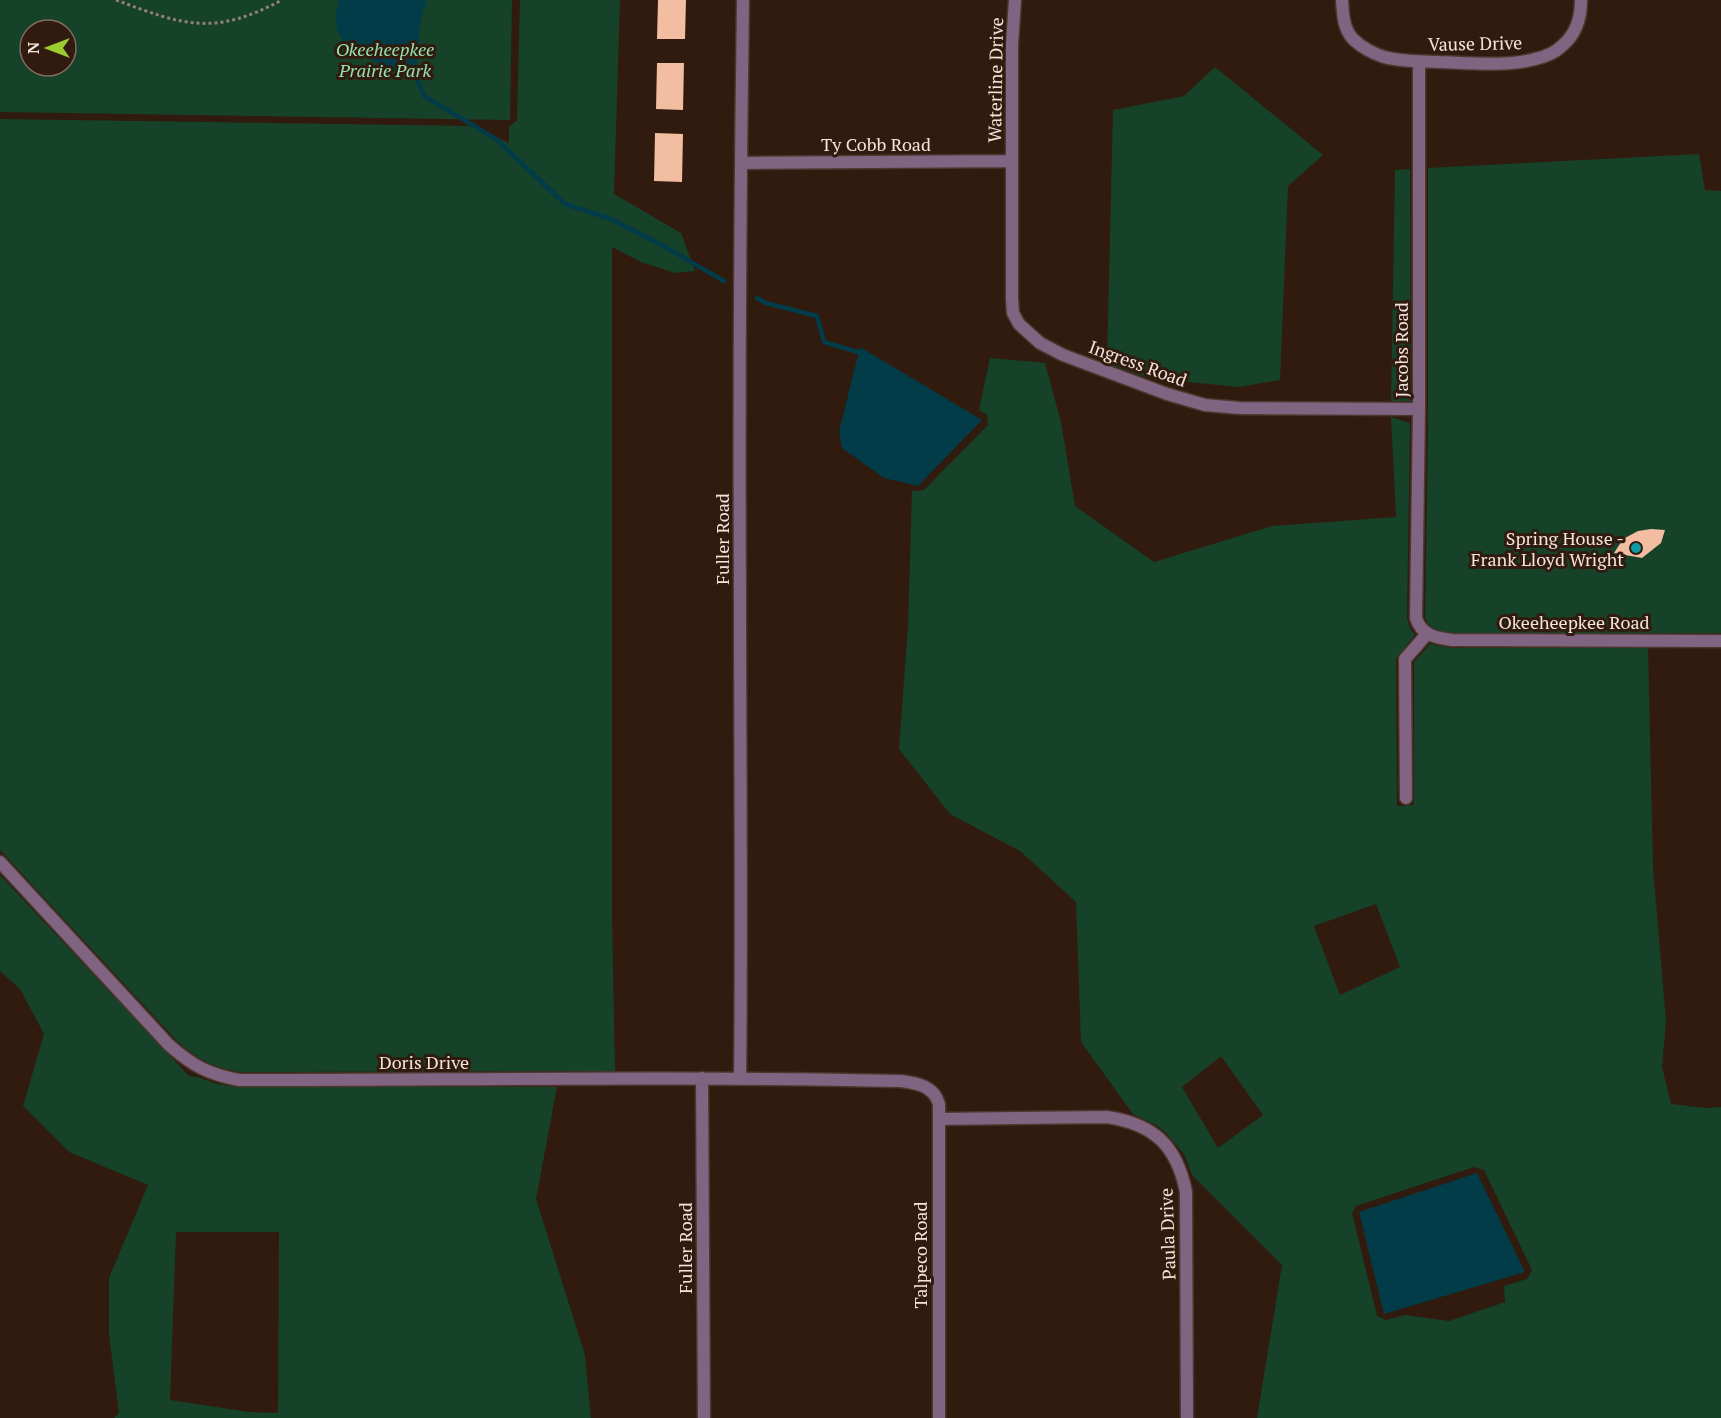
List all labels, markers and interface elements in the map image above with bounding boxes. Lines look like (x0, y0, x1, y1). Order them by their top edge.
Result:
street label: Waterline Drive (982, 17, 1008, 143)
north arrow (18, 18, 78, 78)
street label: Vause Drive (1428, 30, 1522, 56)
park label: Okeeheepkee Prairie Park (336, 37, 434, 82)
text: N (22, 42, 44, 54)
street label: Ty Cobb Road (821, 132, 931, 156)
street label: Jacobs Road (1389, 302, 1413, 398)
street label: Ingress Road (1086, 334, 1190, 392)
street label: Fuller Road (710, 493, 734, 585)
place label: Spring House - Frank Lloyd Wright (1471, 526, 1624, 571)
marker: Spring House - Frank Lloyd Wright (1629, 541, 1643, 555)
street label: Okeeheepkee Road (1498, 610, 1650, 634)
street label: Doris Drive (379, 1050, 469, 1074)
street label: Paula Drive (1153, 1188, 1181, 1280)
street label: Fuller Road (673, 1202, 697, 1294)
street label: Talpeco Road (908, 1202, 932, 1308)

